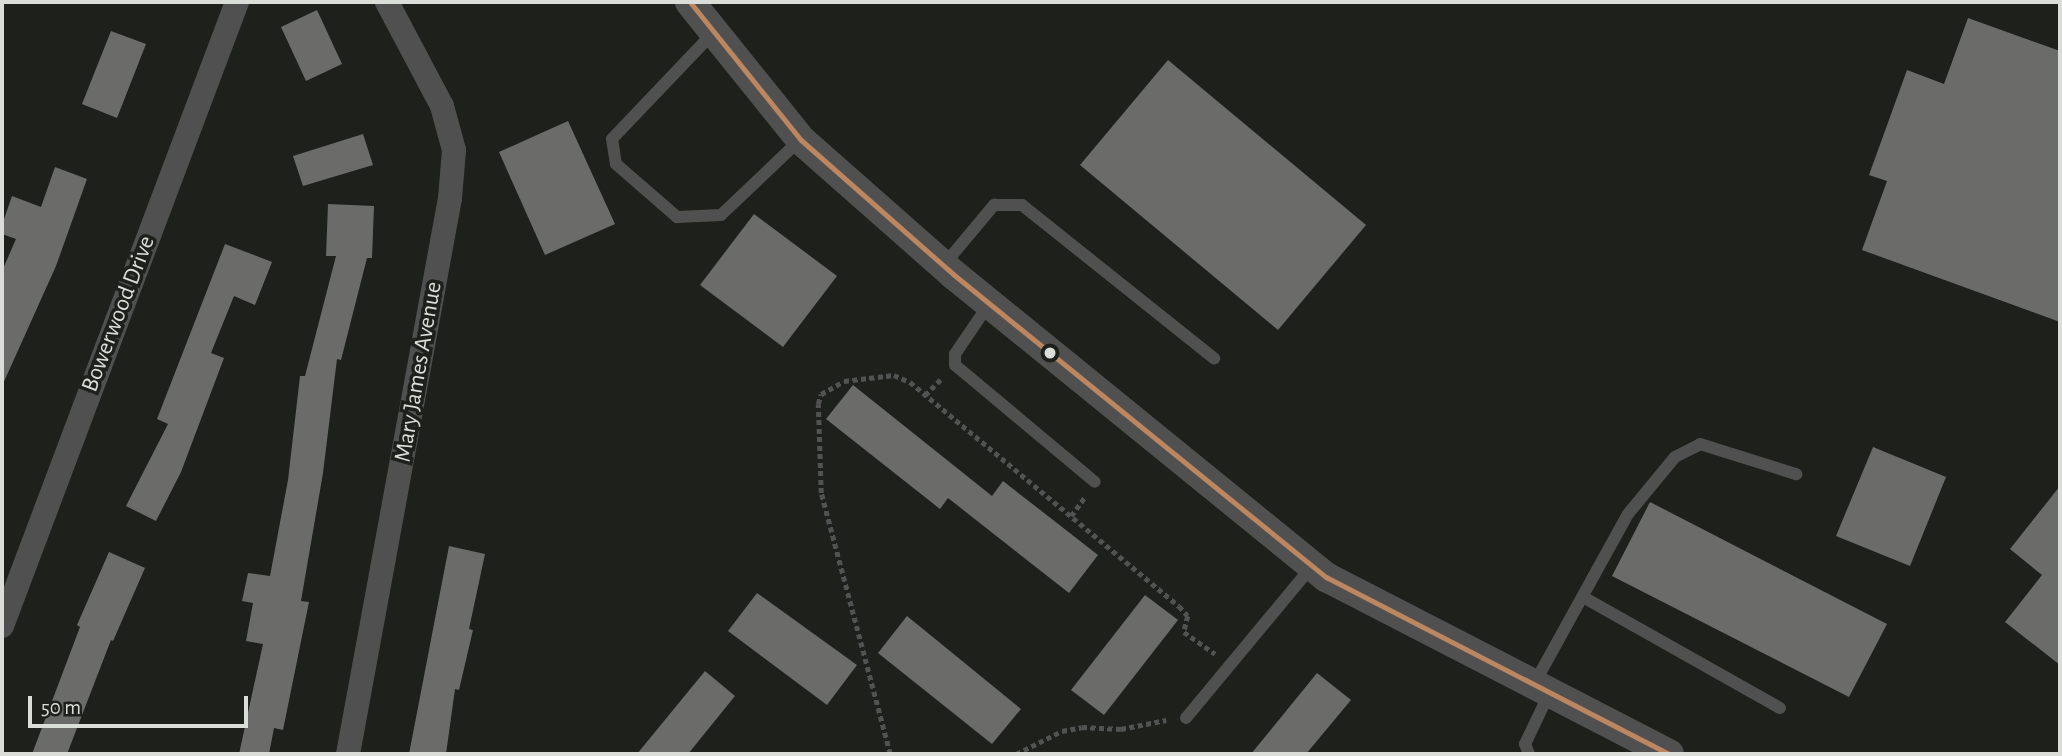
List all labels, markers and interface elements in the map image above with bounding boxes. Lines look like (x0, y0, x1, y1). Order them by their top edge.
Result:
street label: Bowerwood Drive (76, 232, 162, 396)
street label: Mary James Avenue (389, 280, 449, 464)
unlabelled marker (1043, 346, 1057, 360)
scale bar (32, 682, 252, 726)
text: 50 m (41, 697, 81, 718)

